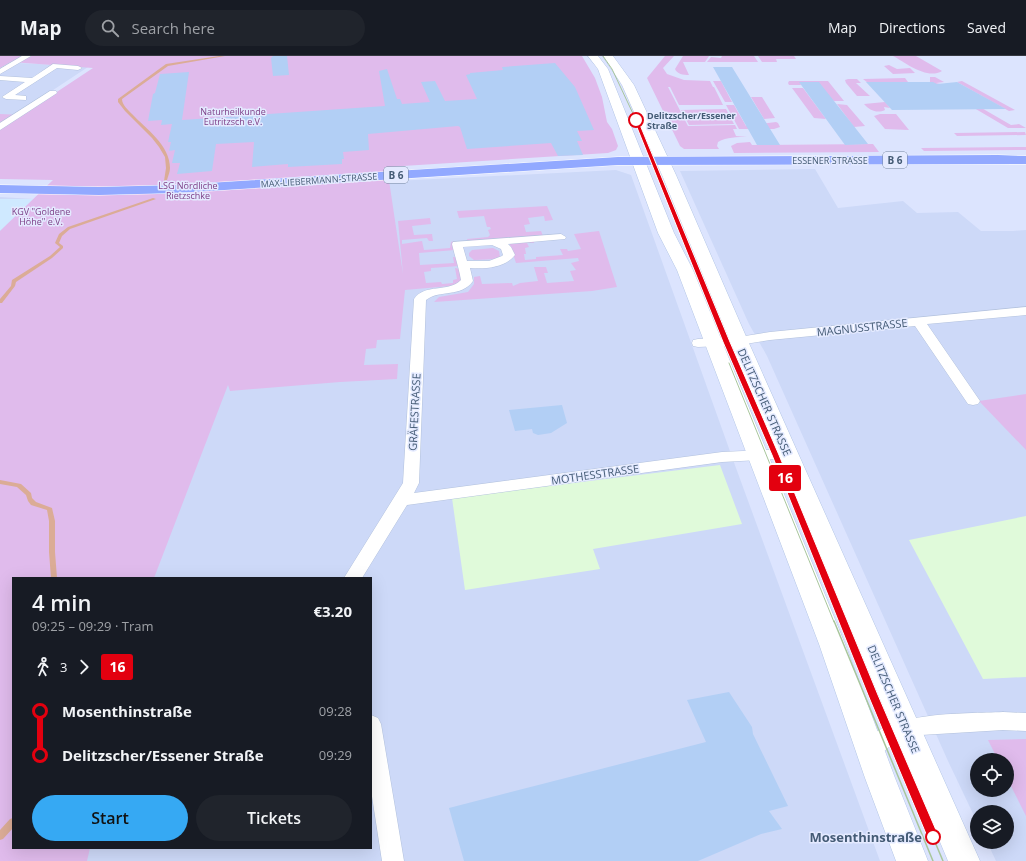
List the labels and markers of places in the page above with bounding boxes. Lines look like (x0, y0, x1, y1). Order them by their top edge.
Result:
place label: Delitzscher/Essener Straße (647, 109, 736, 132)
marker: Delitzscher/Essener Straße (628, 112, 644, 128)
place label: Mosenthinstraße (810, 828, 922, 846)
marker: Mosenthinstraße (925, 829, 941, 845)

